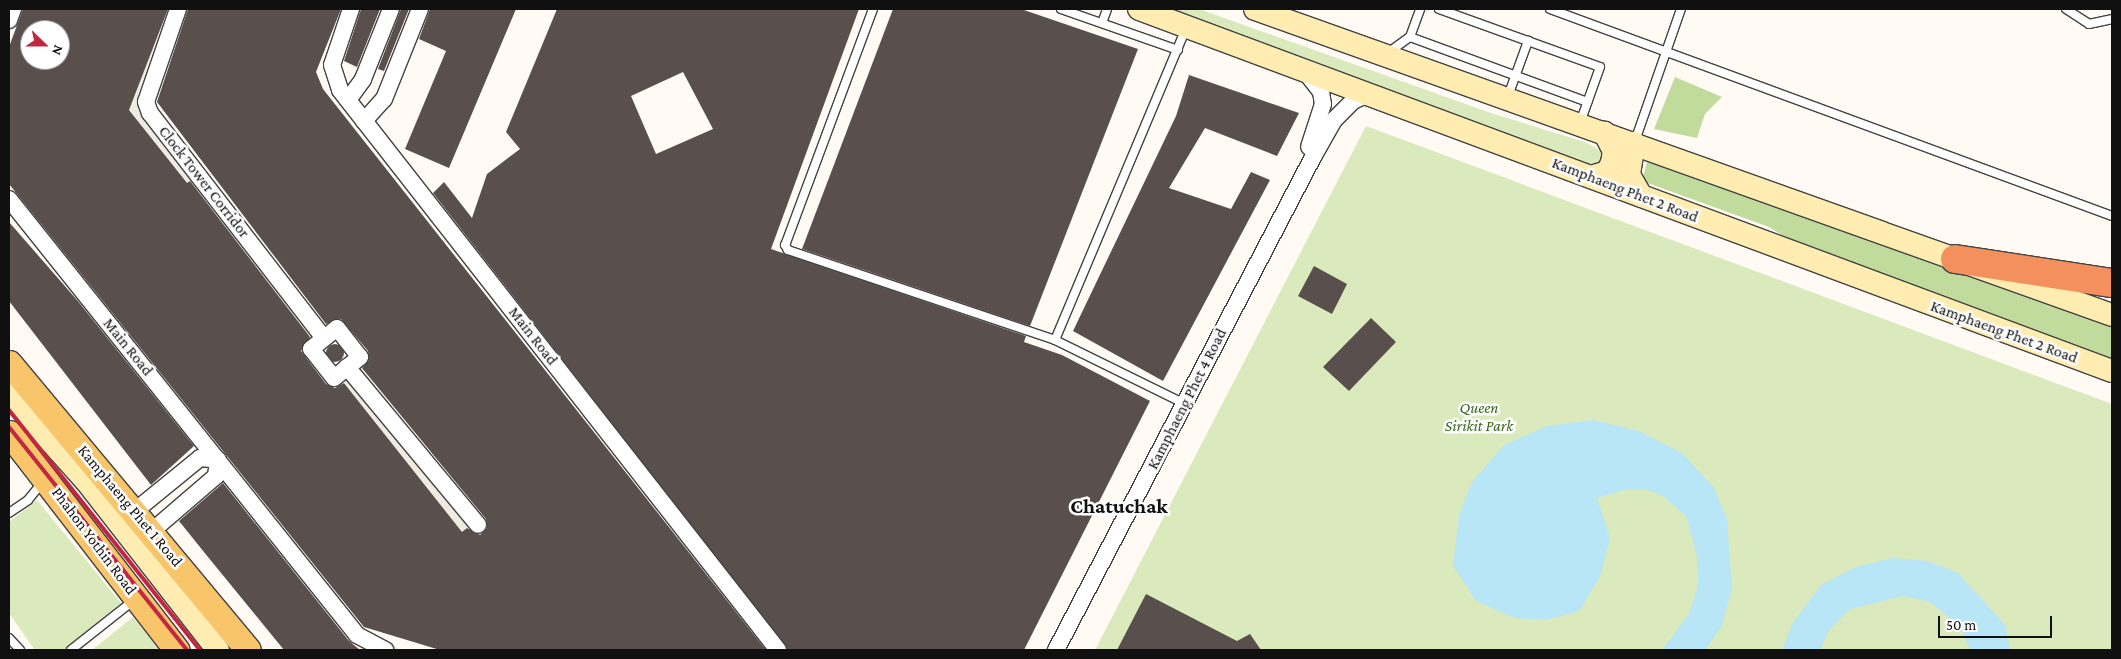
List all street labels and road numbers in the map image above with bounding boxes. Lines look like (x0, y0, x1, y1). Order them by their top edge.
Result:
street label: Clock Tower Corridor (154, 122, 254, 242)
street label: Kamphaeng Phet 2 Road (1549, 153, 1701, 227)
street label: Kamphaeng Phet 2 Road (1928, 296, 2080, 368)
street label: Main Road (504, 303, 562, 369)
street label: Main Road (99, 314, 157, 380)
street label: Kamphaeng Phet 4 Road (1143, 325, 1231, 473)
street label: Kamphaeng Phet 1 Road (74, 441, 186, 571)
street label: Phahon Yothin Road (47, 483, 141, 599)

